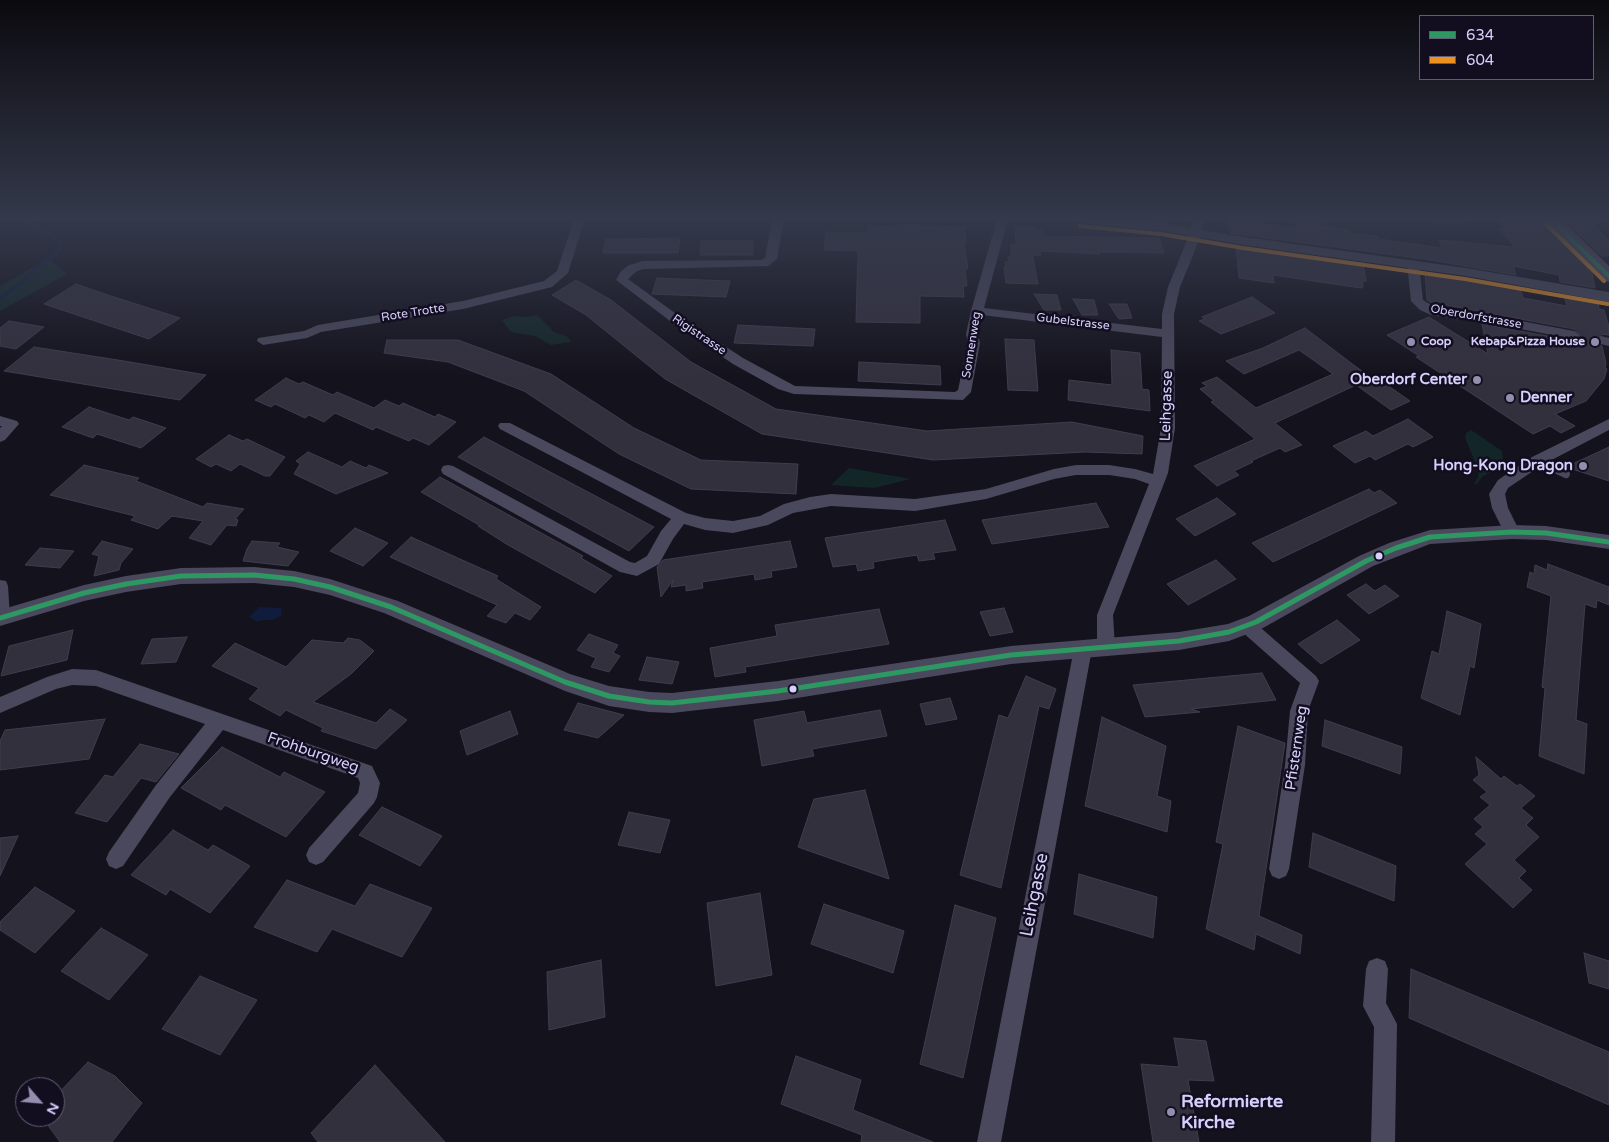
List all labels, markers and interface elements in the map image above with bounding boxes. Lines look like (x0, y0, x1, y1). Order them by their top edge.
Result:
legend (1419, 15, 1594, 80)
text: 634 (1466, 26, 1494, 44)
text: 604 (1466, 51, 1494, 69)
street label: Rote Trotte (380, 301, 446, 325)
street label: Oberdorfstrasse (1429, 302, 1523, 332)
street label: Gubelstrasse (1036, 310, 1110, 334)
street label: Sonnenweg (960, 311, 984, 379)
street label: Rigistrasse (669, 312, 729, 358)
place label: Coop (1421, 335, 1451, 349)
place label: Kebap&Pizza House (1471, 335, 1585, 349)
marker: Coop (1405, 336, 1417, 348)
marker: Kebap&Pizza House (1589, 336, 1601, 348)
street label: Leihgasse (1157, 370, 1177, 442)
place label: Oberdorf Center (1350, 371, 1467, 389)
marker: Oberdorf Center (1471, 374, 1483, 386)
place label: Denner (1520, 389, 1572, 407)
marker: Denner (1504, 392, 1516, 404)
place label: Hong-Kong Dragon (1433, 457, 1573, 475)
marker: Hong-Kong Dragon (1577, 460, 1589, 472)
unlabelled marker (1374, 551, 1384, 561)
unlabelled marker (788, 684, 798, 694)
street label: Pfisternweg (1282, 704, 1312, 792)
street label: Frohburgweg (265, 729, 361, 777)
street label: Leihgasse (1016, 851, 1054, 939)
north arrow (15, 1077, 65, 1127)
place label: Reformierte Kirche (1181, 1091, 1283, 1134)
text: N (43, 1100, 63, 1117)
marker: Reformierte Kirche (1165, 1106, 1177, 1118)

